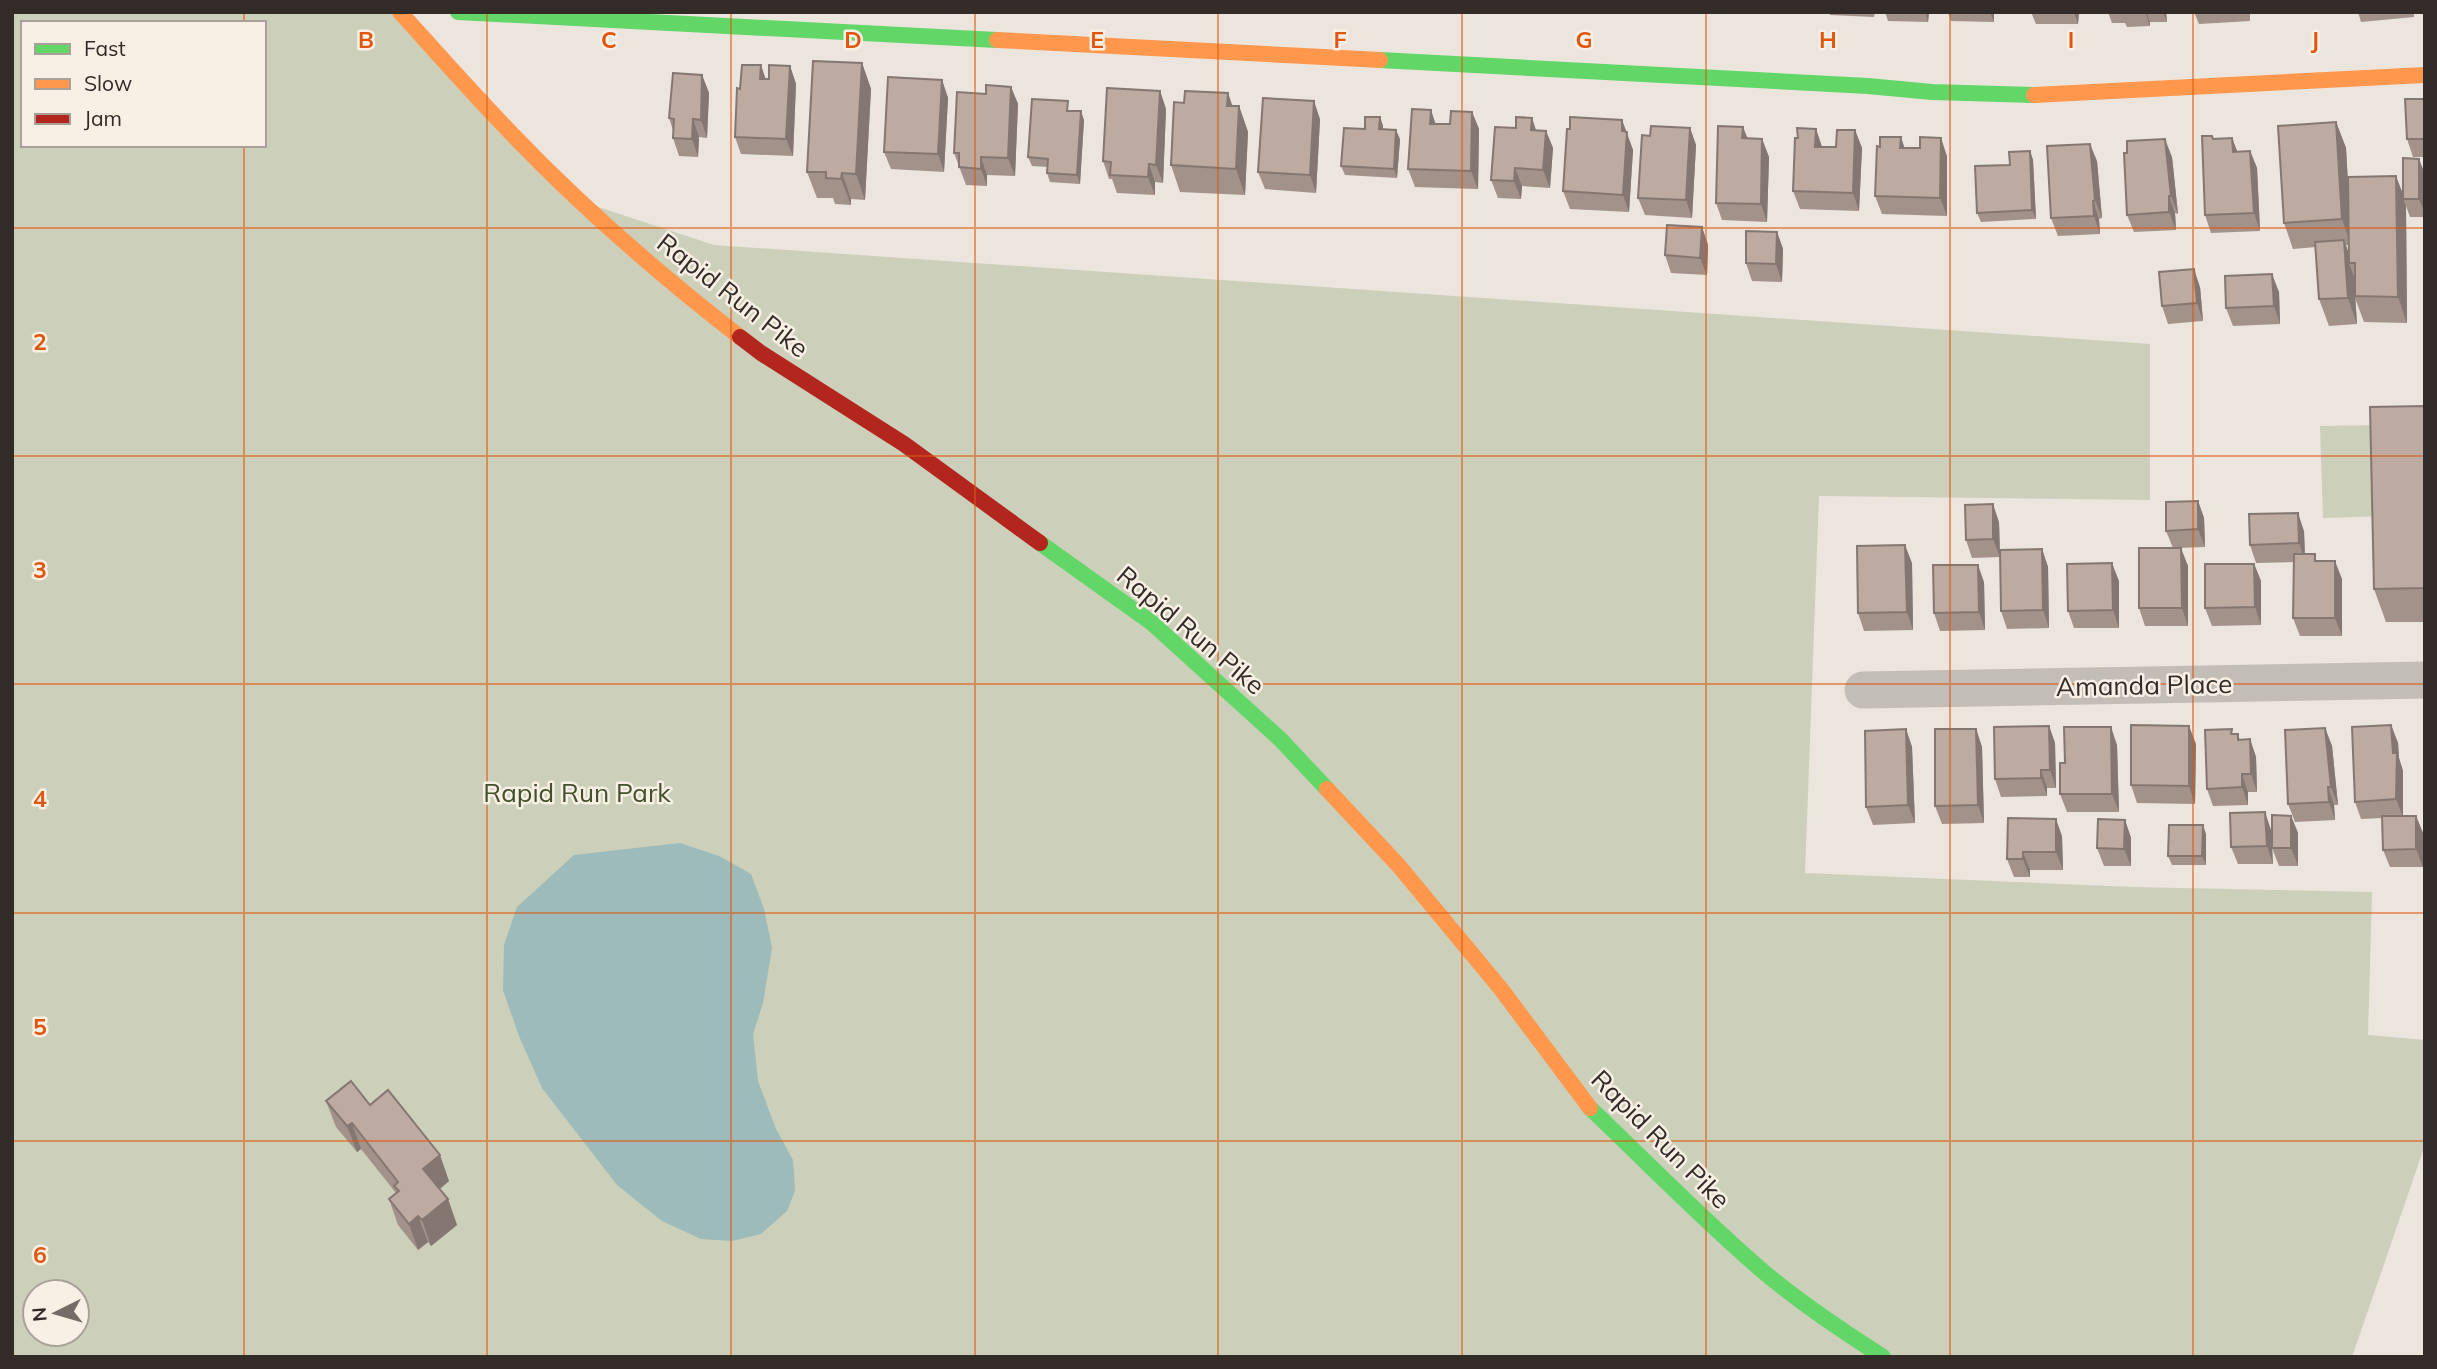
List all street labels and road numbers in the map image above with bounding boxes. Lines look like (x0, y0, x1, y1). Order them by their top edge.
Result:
street label: Rapid Run Pike (651, 226, 815, 364)
street label: Rapid Run Pike (1110, 559, 1272, 701)
street label: Amanda Place (2056, 667, 2232, 703)
street label: Rapid Run Pike (1585, 1063, 1737, 1215)

